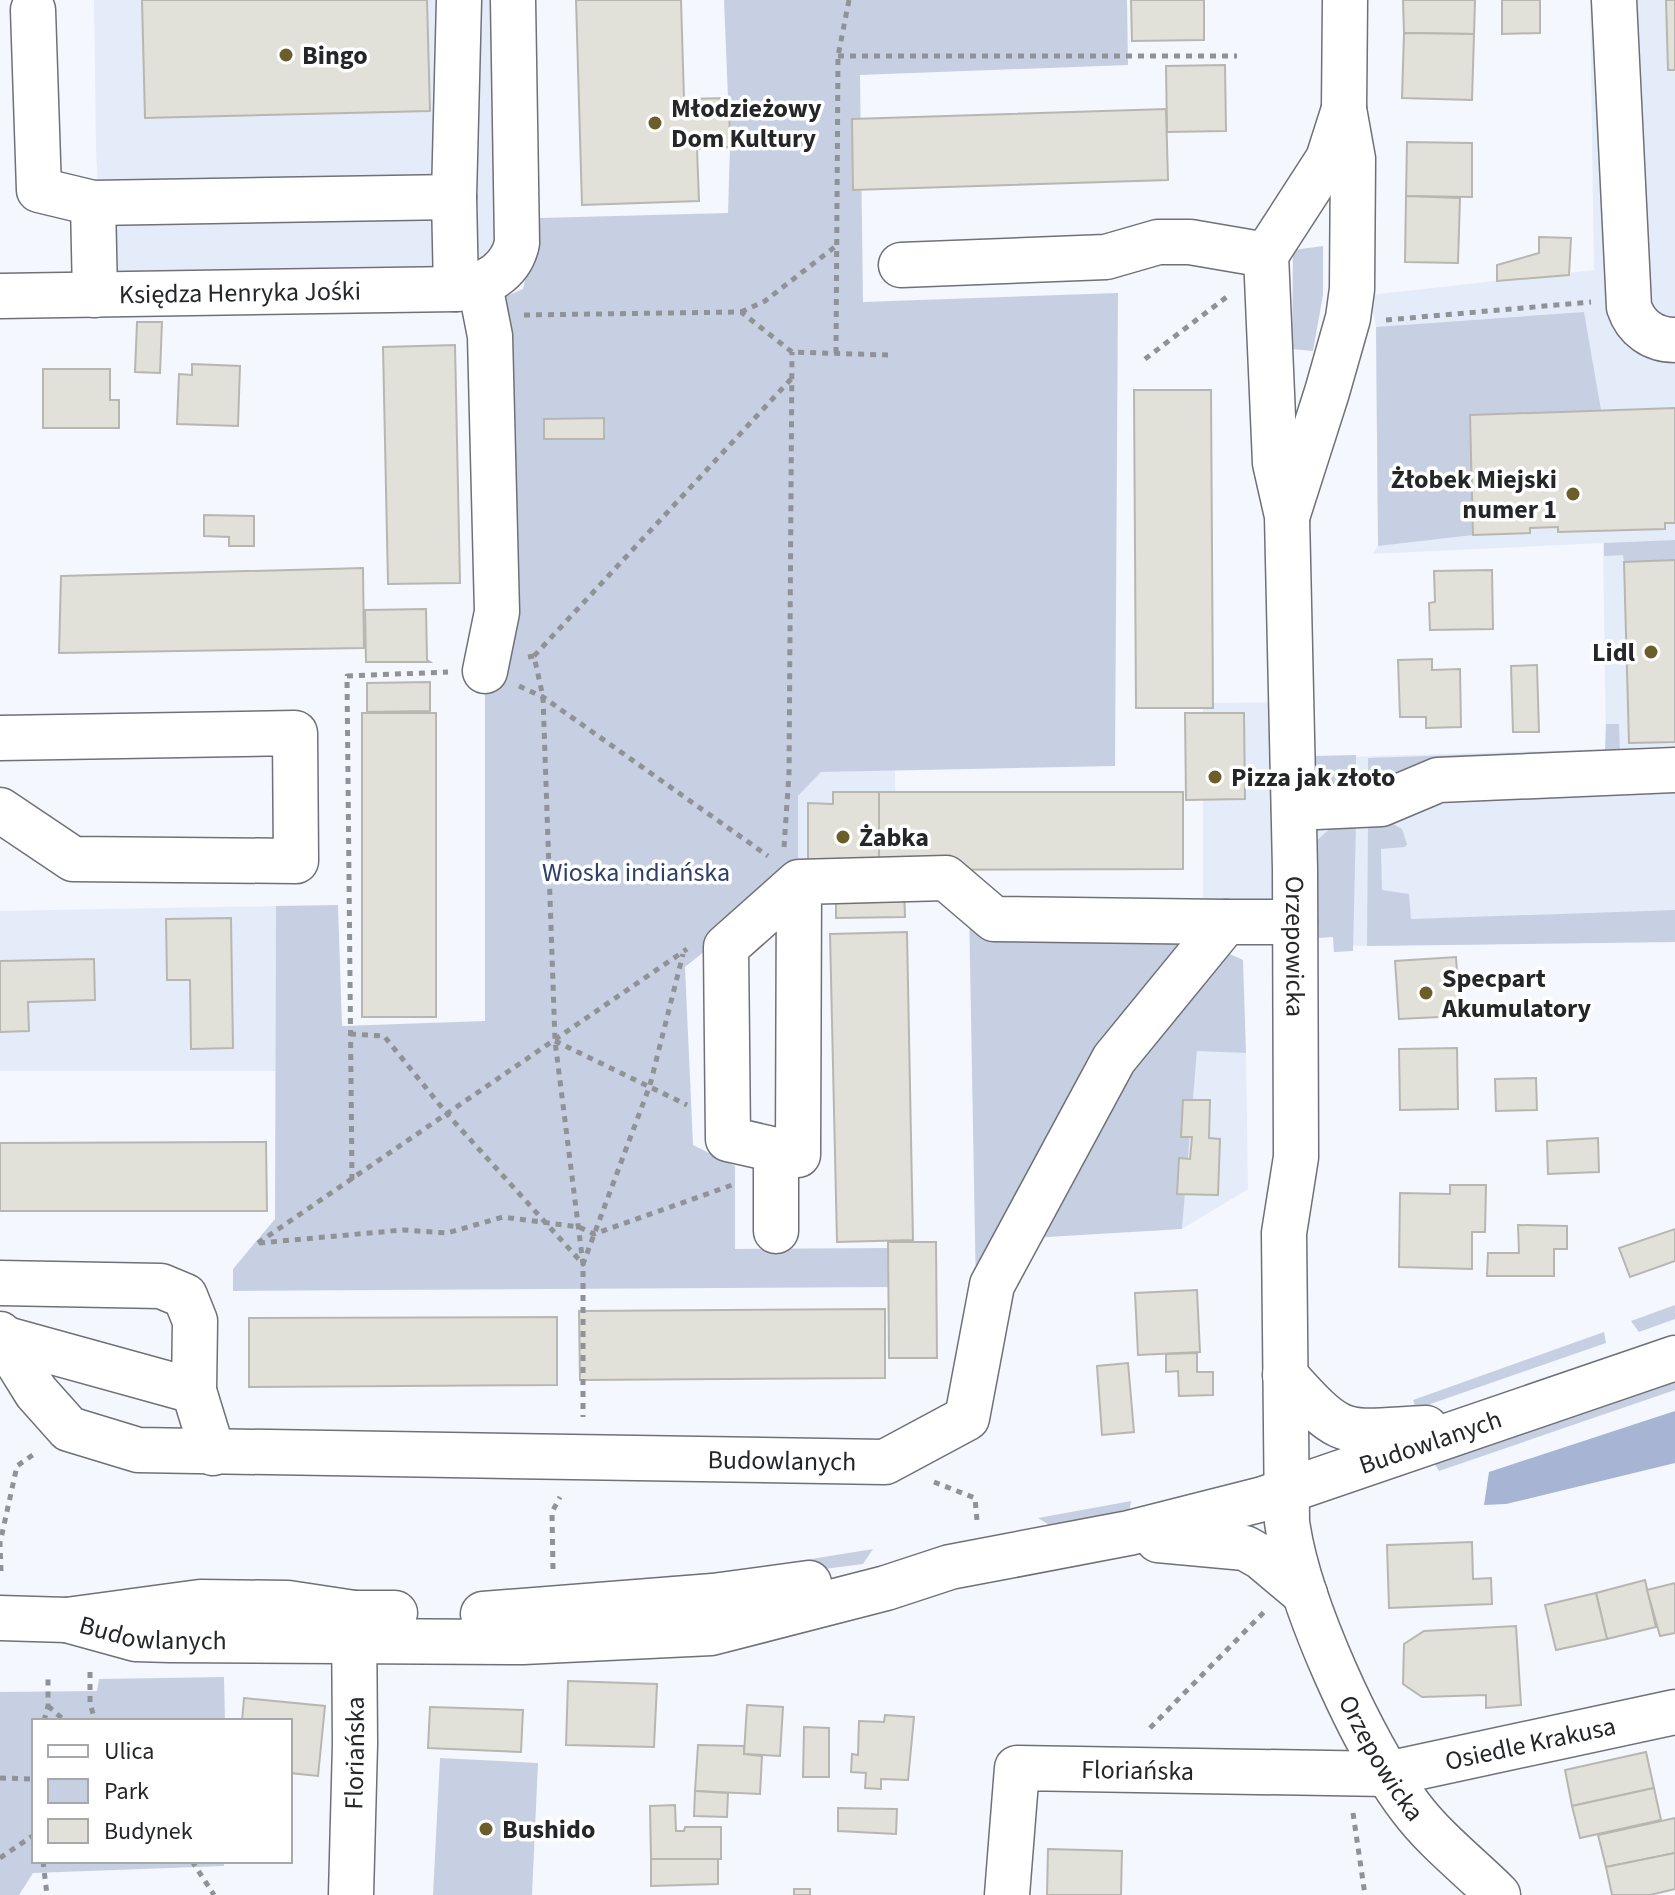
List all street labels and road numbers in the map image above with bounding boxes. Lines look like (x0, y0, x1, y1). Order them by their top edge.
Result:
street label: Księdza Henryka Jośki (119, 272, 361, 313)
street label: Orzepowicka (1276, 876, 1314, 1017)
street label: Budowlanych (1354, 1401, 1507, 1484)
street label: Budowlanych (707, 1441, 857, 1481)
street label: Budowlanych (75, 1606, 227, 1659)
street label: Orzepowicka (1329, 1689, 1433, 1829)
street label: Floriańska (335, 1696, 374, 1810)
street label: Osiedle Krakusa (1441, 1707, 1619, 1780)
street label: Floriańska (1081, 1751, 1194, 1790)

